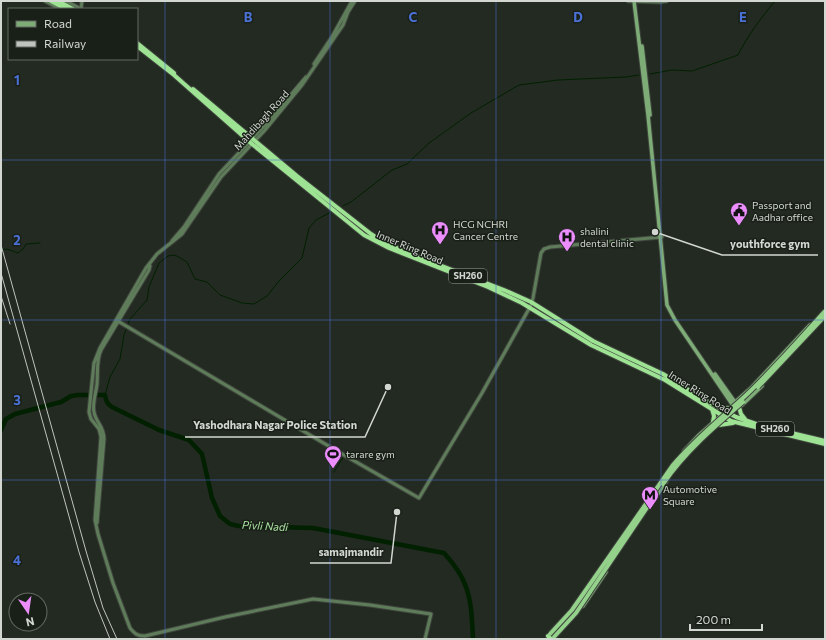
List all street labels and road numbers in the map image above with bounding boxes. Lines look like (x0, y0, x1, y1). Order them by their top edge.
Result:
street label: Mahdibagh Road (231, 87, 291, 152)
street label: Inner Ring Road (375, 228, 445, 267)
road number: SH260 (449, 269, 487, 283)
street label: Inner Ring Road (667, 368, 734, 416)
road number: SH260 (756, 422, 794, 436)

